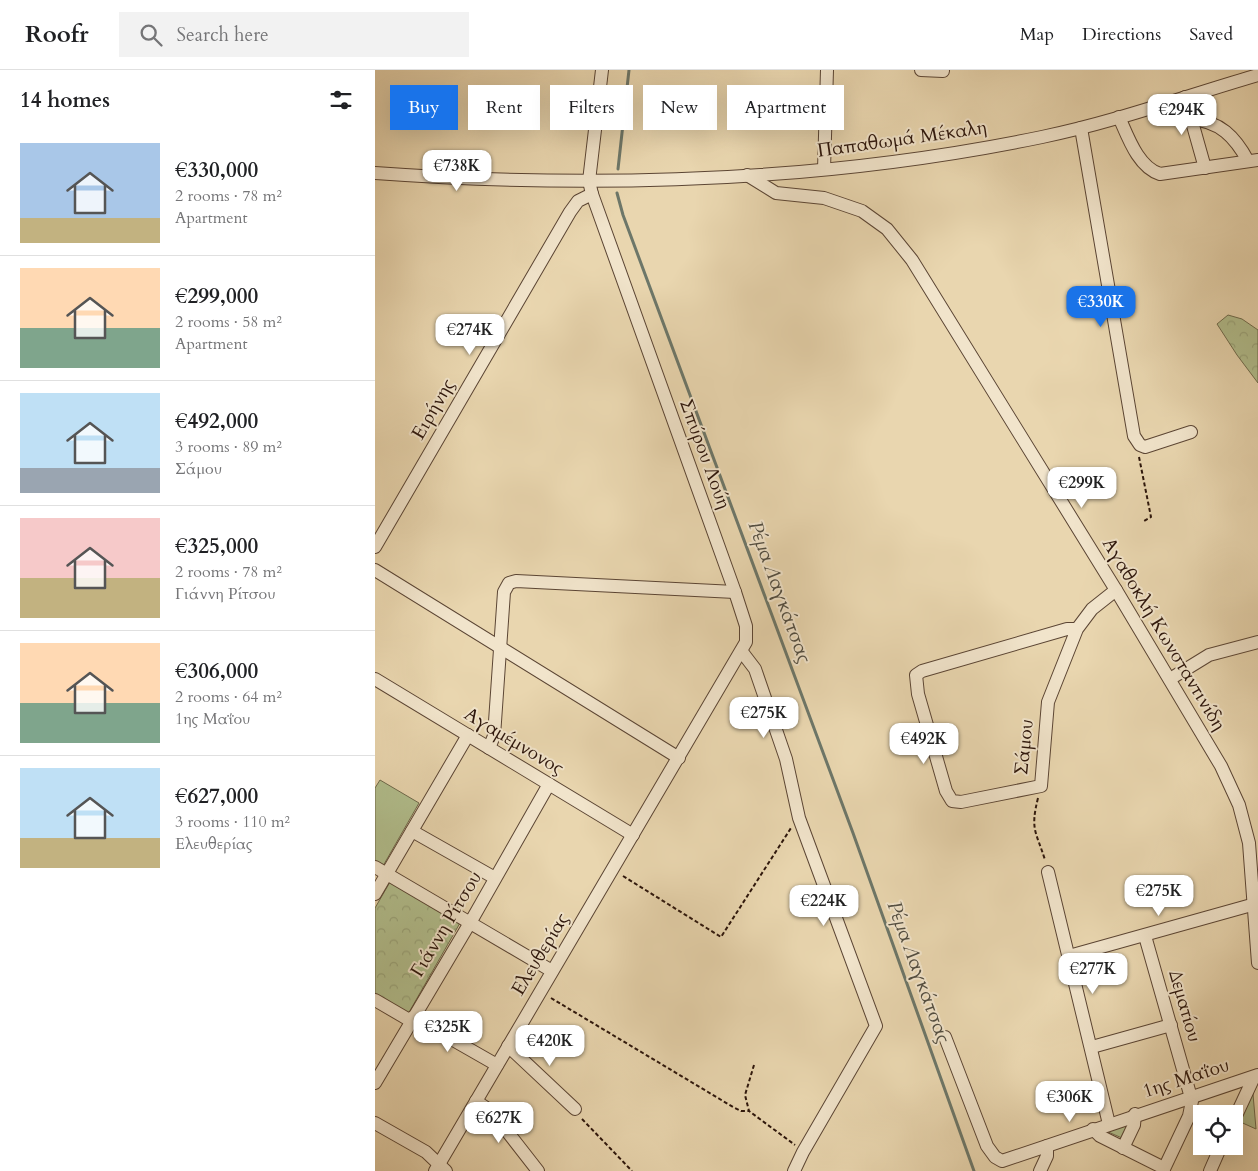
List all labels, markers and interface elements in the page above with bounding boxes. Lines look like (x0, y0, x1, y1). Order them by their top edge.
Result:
search box (119, 12, 469, 57)
text: Roofr (25, 18, 89, 51)
icon: search (137, 21, 165, 49)
text: Search here (177, 22, 269, 48)
text: Map (1020, 22, 1054, 47)
text: Directions (1082, 22, 1161, 47)
text: Saved (1189, 22, 1233, 47)
chip: Buy (390, 85, 458, 130)
chip: Rent (468, 85, 540, 130)
chip: Filters (550, 85, 633, 130)
chip: New (643, 85, 717, 130)
chip: Apartment (727, 85, 844, 130)
text: 14 homes (20, 86, 110, 115)
icon: filters (327, 86, 355, 114)
pin: €294K (1147, 93, 1217, 136)
text: €294K (1158, 99, 1206, 121)
street label: Παπαθωμά Μέκαλη (816, 114, 988, 164)
pin: €738K (422, 150, 492, 192)
text: €738K (433, 155, 481, 177)
text: €330,000 (175, 156, 258, 185)
icon: home (60, 163, 120, 223)
text: 2 rooms · 78 m² (175, 185, 282, 207)
text: Apartment (175, 207, 248, 229)
text: €299,000 (175, 282, 258, 311)
pin: €330K (1066, 286, 1136, 328)
icon: home (60, 288, 120, 348)
text: €330K (1077, 291, 1125, 313)
text: 2 rooms · 58 m² (175, 311, 282, 333)
pin: €274K (435, 314, 505, 356)
text: €274K (446, 319, 494, 341)
text: Apartment (175, 333, 248, 355)
street label: Ειρήνης (405, 374, 461, 444)
street label: Σπύρου Λούη (673, 395, 737, 513)
text: €492,000 (175, 407, 258, 436)
icon: home (60, 413, 120, 473)
text: 3 rooms · 89 m² (175, 436, 282, 458)
text: Σάμου (175, 458, 222, 480)
pin: €299K (1047, 466, 1117, 509)
text: €299K (1058, 472, 1106, 494)
water label: Ρέμα Λαγκάτσας (742, 517, 818, 667)
text: €325,000 (175, 532, 258, 561)
street label: Αγαθοκλή Κωνσταντινίδη (1096, 533, 1232, 735)
icon: home (60, 538, 120, 598)
text: 2 rooms · 78 m² (175, 561, 282, 583)
text: Γιάννη Ρίτσου (175, 583, 276, 605)
text: €306,000 (175, 657, 258, 686)
icon: home (60, 663, 120, 723)
text: 2 rooms · 64 m² (175, 686, 282, 708)
pin: €275K (729, 696, 799, 739)
street label: Αγαμέμνονoς (459, 701, 569, 781)
text: €275K (740, 702, 788, 724)
text: 1ης Μαΐου (175, 708, 251, 730)
street label: Σάμου (1008, 718, 1040, 776)
pin: €492K (889, 722, 959, 765)
text: €492K (900, 728, 948, 750)
text: €627,000 (175, 782, 258, 811)
icon: home (60, 788, 120, 848)
text: 3 rooms · 110 m² (175, 811, 290, 833)
text: Ελευθερίας (175, 833, 252, 855)
street label: Γιάννη Ρίτσου (404, 866, 488, 982)
pin: €275K (1124, 874, 1194, 917)
text: €275K (1135, 880, 1183, 902)
pin: €224K (789, 884, 859, 927)
text: €224K (800, 890, 848, 912)
water label: Ρέμα Λαγκάτσας (881, 897, 957, 1047)
street label: Ελευθερίας (505, 908, 575, 1000)
pin: €277K (1058, 952, 1128, 995)
text: €277K (1069, 958, 1117, 980)
street label: Δεματίου (1162, 967, 1208, 1045)
pin: €325K (413, 1010, 483, 1053)
text: €325K (424, 1016, 472, 1038)
pin: €420K (515, 1024, 585, 1067)
text: €420K (526, 1030, 574, 1052)
street label: 1ης Μαΐου (1139, 1052, 1233, 1104)
pin: €306K (1035, 1080, 1105, 1123)
text: €306K (1046, 1086, 1094, 1108)
pin: €627K (464, 1102, 534, 1144)
map controls (1193, 1105, 1243, 1155)
button: locate (1193, 1105, 1243, 1155)
text: €627K (475, 1107, 523, 1129)

